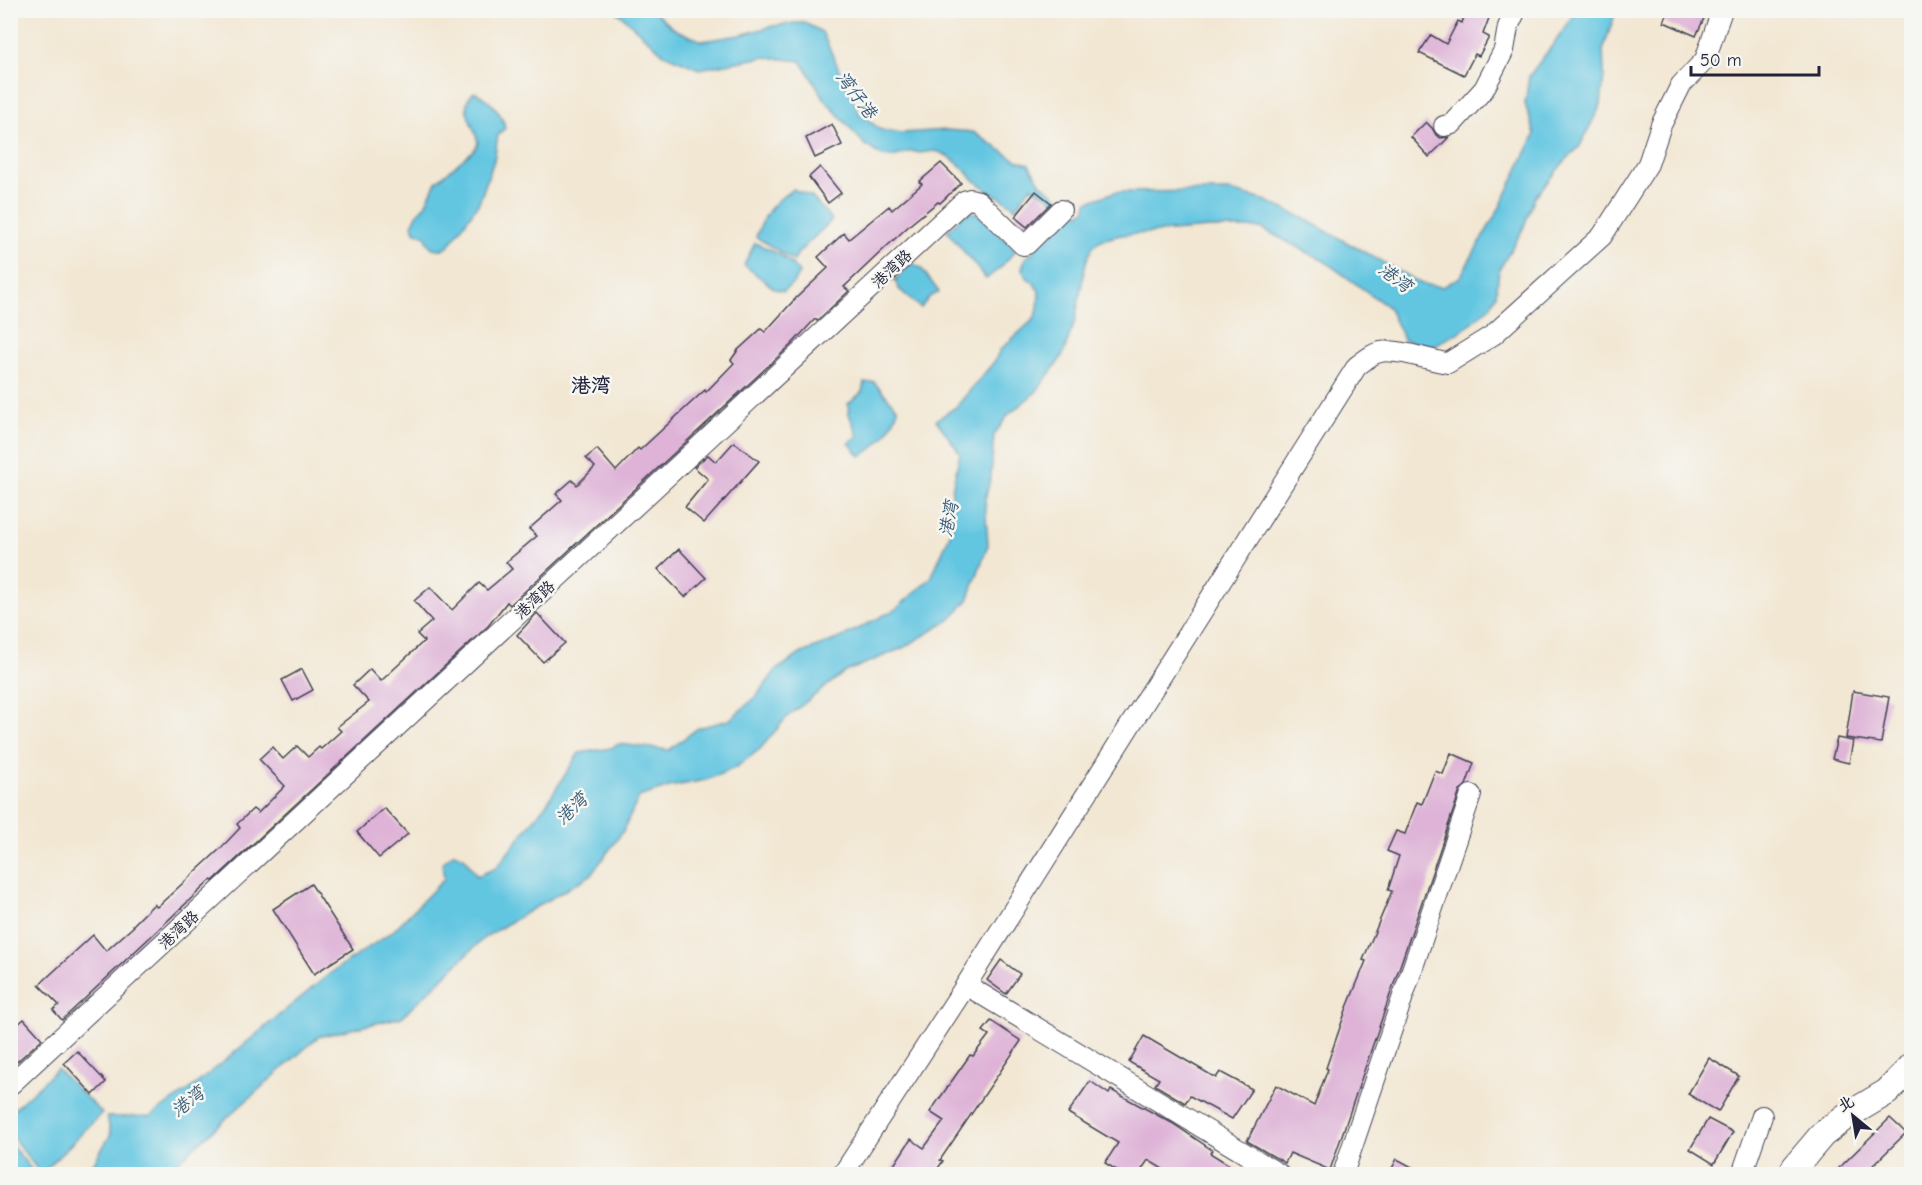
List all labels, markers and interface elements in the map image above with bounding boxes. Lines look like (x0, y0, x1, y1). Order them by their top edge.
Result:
scale bar (1691, 39, 1818, 77)
text: 50 m (1700, 50, 1742, 71)
water label: 湾仔港 (831, 67, 882, 124)
street label: 港湾路 (868, 246, 916, 292)
water label: 港湾 (1374, 259, 1417, 298)
district label: 港湾 (571, 374, 611, 397)
water label: 港湾 (935, 497, 963, 539)
street label: 港湾路 (511, 577, 559, 623)
water label: 港湾 (552, 788, 594, 829)
street label: 港湾路 (155, 907, 203, 953)
water label: 港湾 (167, 1081, 210, 1121)
north arrow (1823, 1086, 1883, 1146)
text: 北 (1835, 1092, 1857, 1116)

